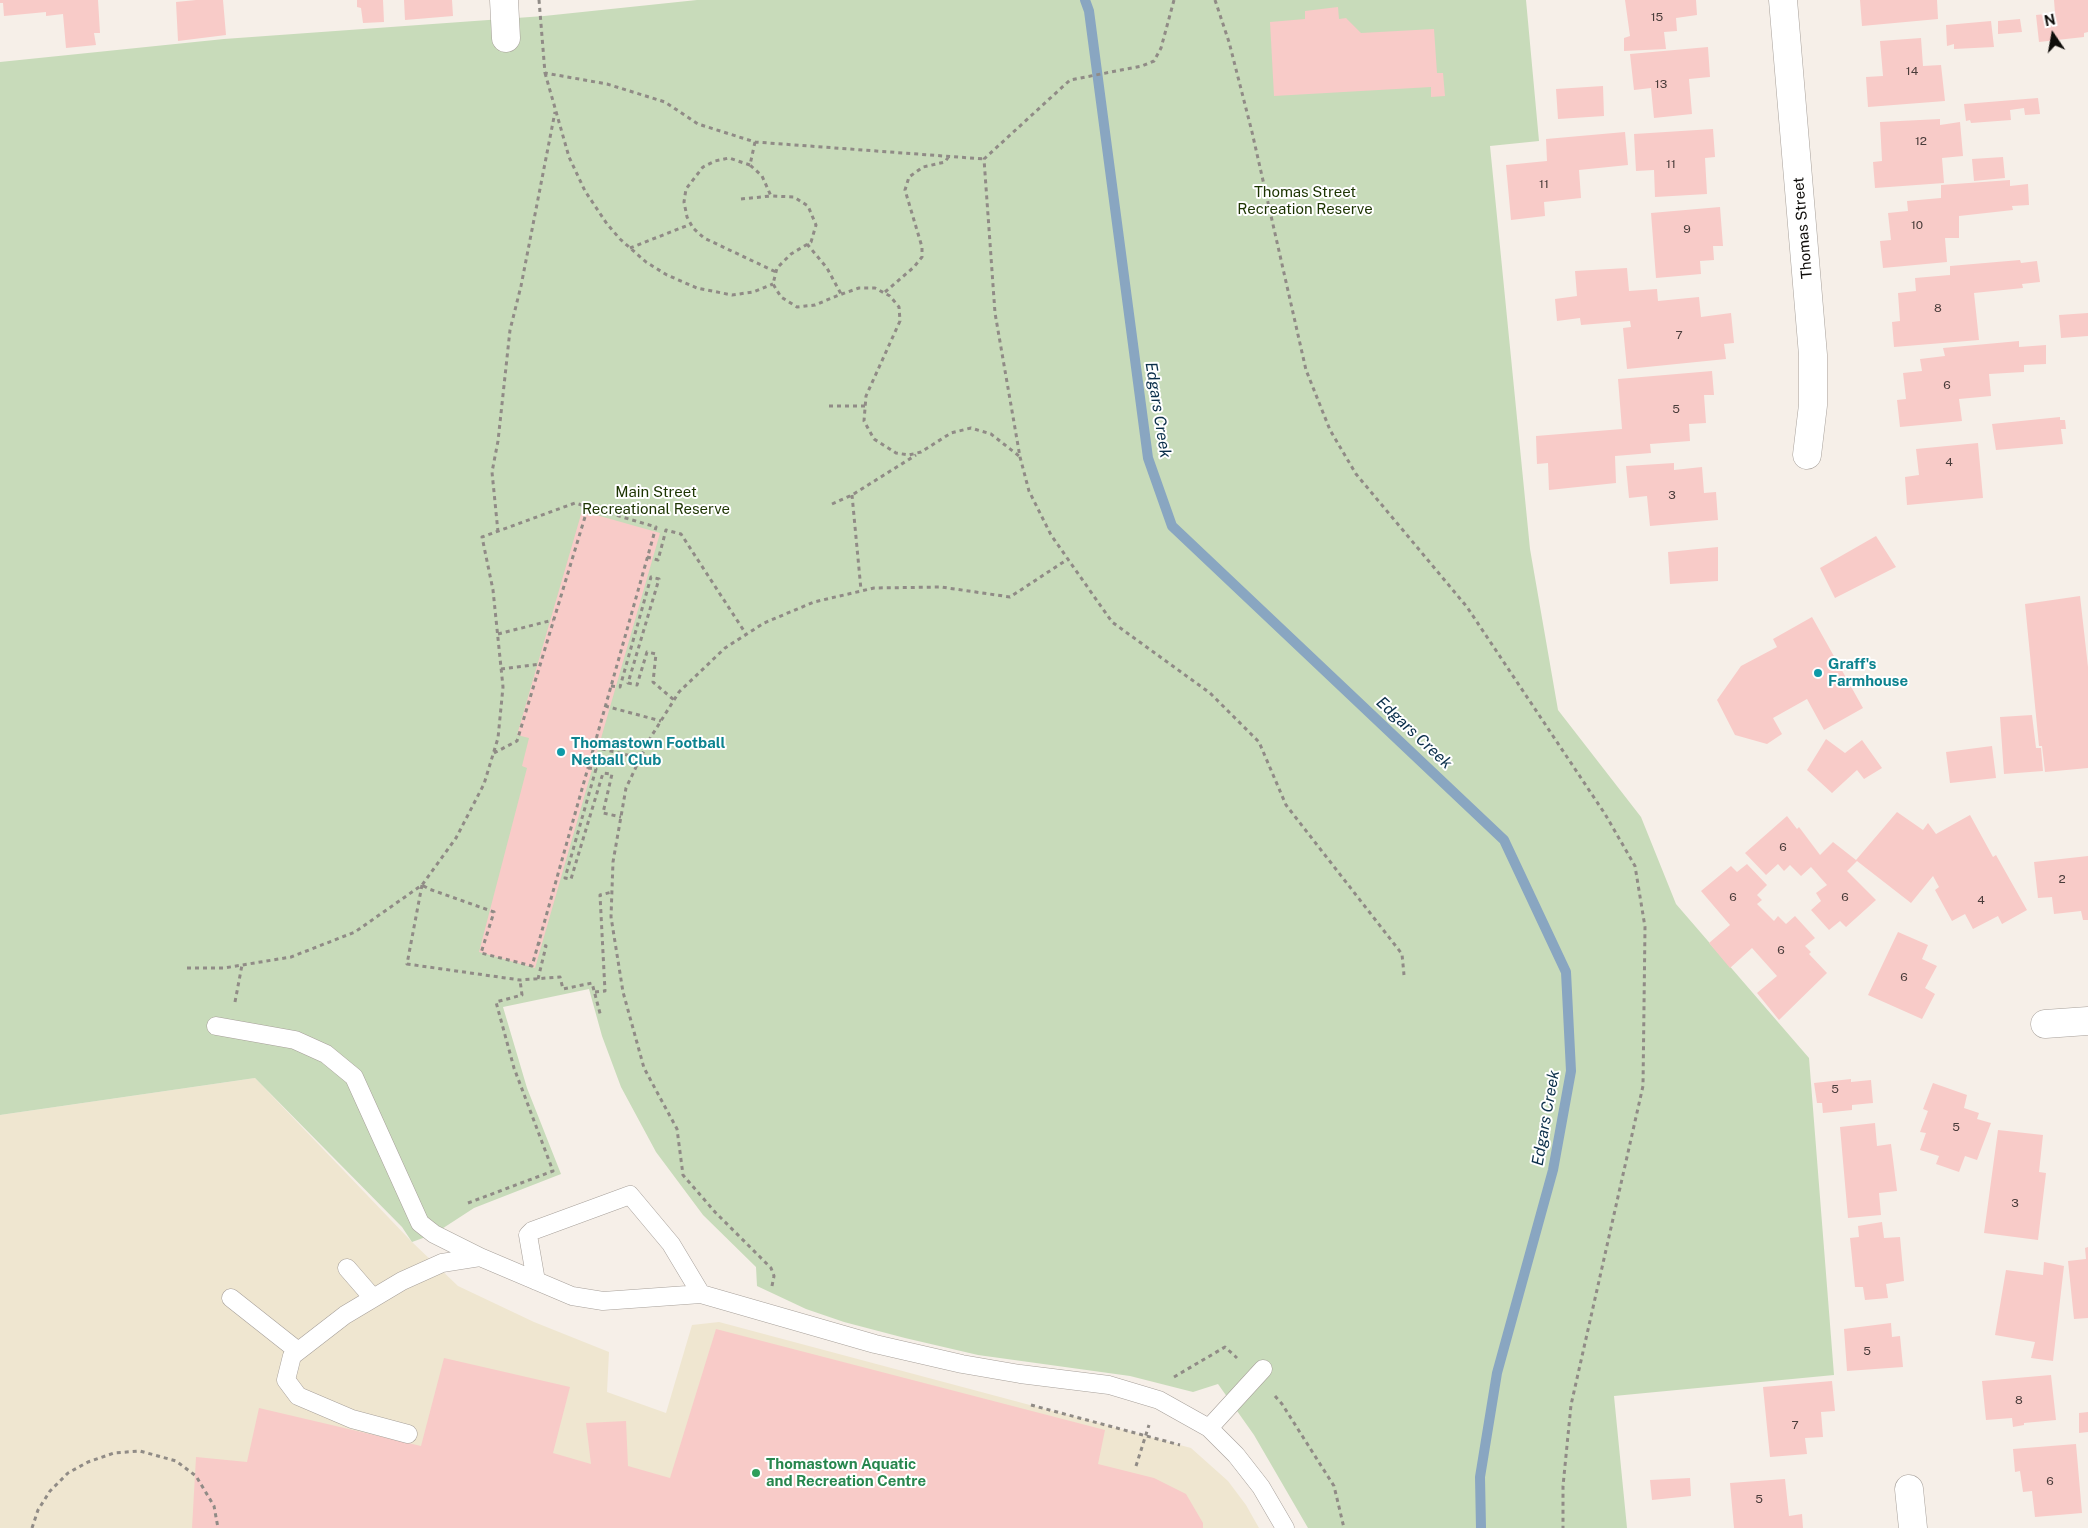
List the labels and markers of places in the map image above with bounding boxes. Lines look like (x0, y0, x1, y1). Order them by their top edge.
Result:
place label: Graff's Farmhouse (1828, 655, 1908, 690)
marker: Graff's Farmhouse (1812, 667, 1824, 679)
place label: Thomastown Football Netball Club (571, 734, 725, 769)
marker: Thomastown Football Netball Club (555, 746, 567, 758)
place label: Thomastown Aquatic and Recreation Centre (766, 1455, 926, 1490)
marker: Thomastown Aquatic and Recreation Centre (750, 1467, 762, 1479)

